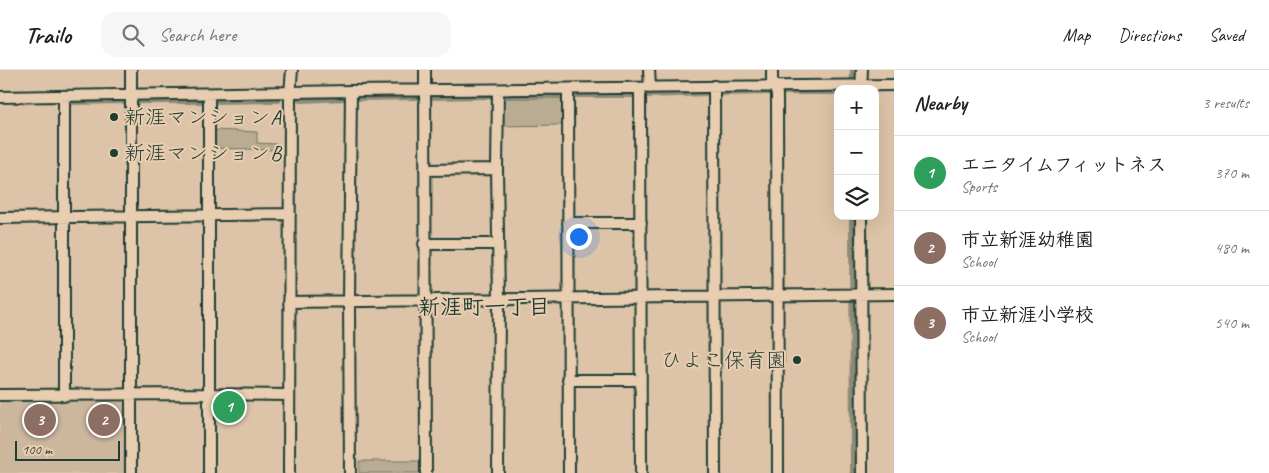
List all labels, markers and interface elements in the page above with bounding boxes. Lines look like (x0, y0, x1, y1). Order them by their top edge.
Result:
search box (101, 12, 451, 57)
text: Trailo (25, 20, 71, 50)
icon: search (119, 21, 147, 49)
text: Search here (159, 23, 236, 47)
text: Map (1063, 24, 1090, 46)
text: Directions (1118, 24, 1181, 46)
text: Saved (1209, 24, 1244, 46)
map controls (834, 85, 879, 220)
button: + (834, 85, 879, 130)
text: Nearby (914, 90, 967, 116)
text: 3 results (1202, 93, 1249, 113)
place label: 新涯マンションA (124, 104, 282, 130)
marker: 新涯マンションA (108, 111, 120, 123)
button: − (834, 130, 879, 175)
place label: 新涯マンションB (124, 140, 283, 166)
marker: 新涯マンションB (108, 147, 120, 159)
text: エニタイムフィットネス (961, 153, 1166, 177)
text: 1 (926, 163, 934, 183)
text: 370 m (1215, 163, 1249, 183)
button: layers (834, 175, 879, 220)
text: Sports (961, 177, 997, 197)
your location (566, 224, 592, 250)
text: 市立新涯幼稚園 (961, 228, 1094, 252)
text: 2 (926, 238, 934, 258)
text: 480 m (1215, 238, 1249, 258)
text: School (961, 252, 995, 272)
district label: 新涯町一丁目 (418, 293, 550, 321)
text: 市立新涯小学校 (961, 303, 1094, 327)
text: 3 (926, 313, 934, 333)
text: 540 m (1215, 313, 1249, 333)
text: School (961, 327, 995, 347)
place label: ひよこ保育園 (661, 347, 787, 373)
marker: ひよこ保育園 (791, 354, 803, 366)
pin: 1 (213, 388, 245, 426)
pin: 3 (24, 401, 56, 439)
pin: 2 (88, 401, 120, 439)
scale bar (15, 438, 120, 461)
text: 100 m (22, 441, 52, 458)

